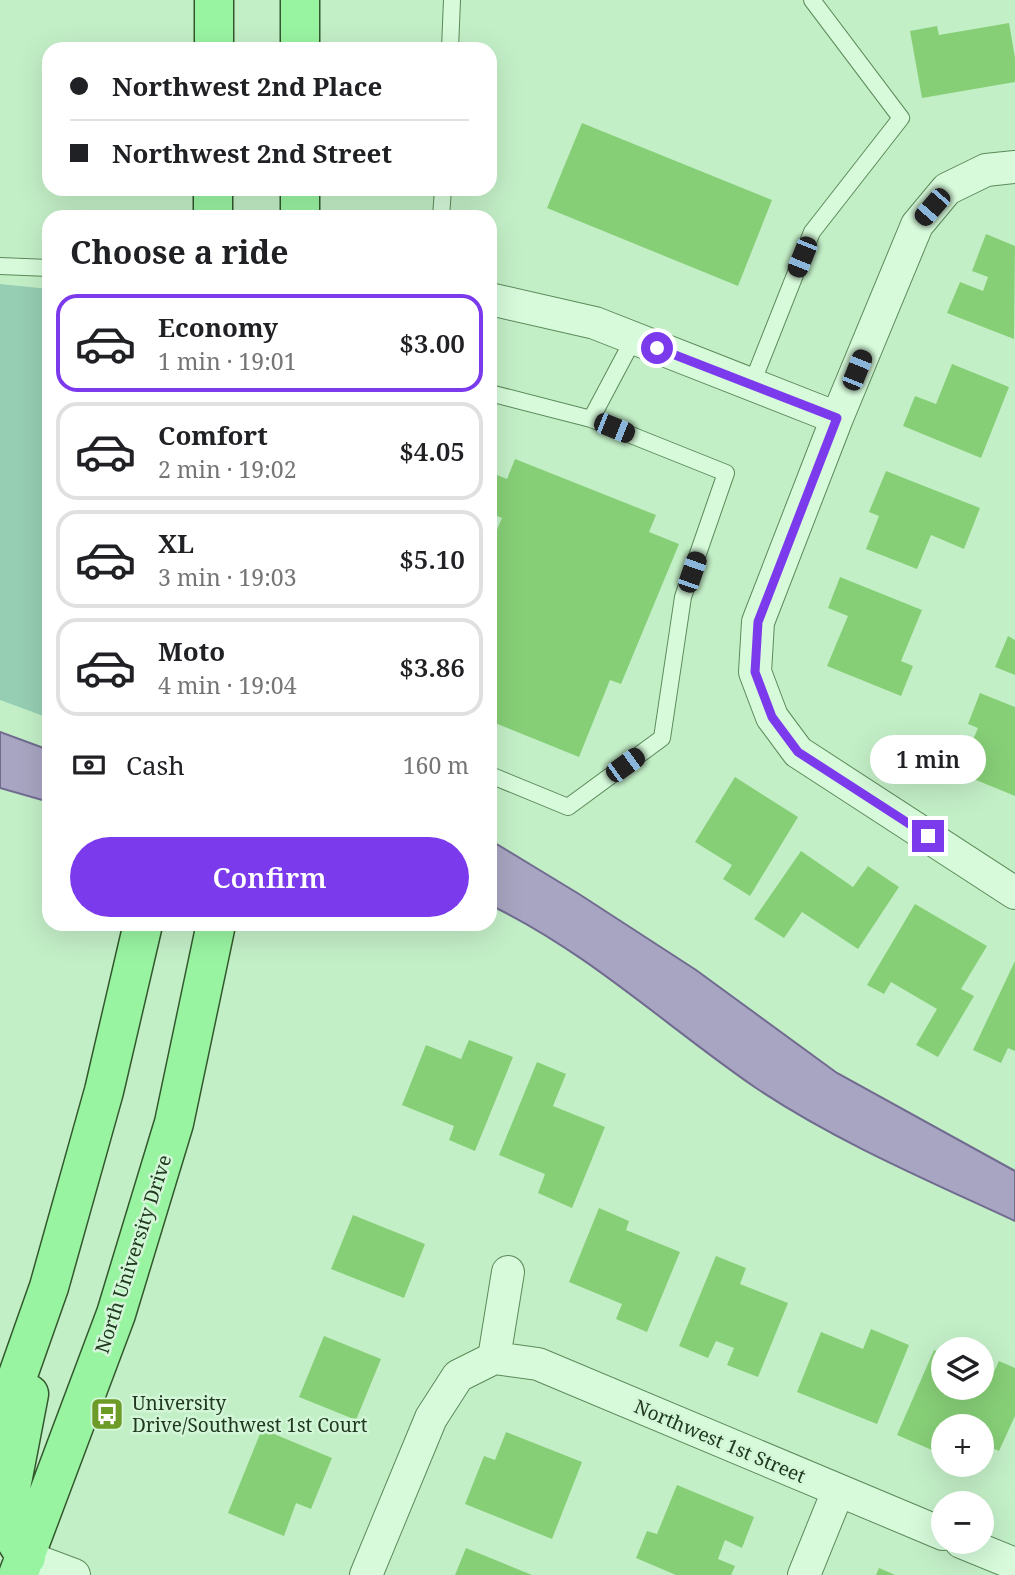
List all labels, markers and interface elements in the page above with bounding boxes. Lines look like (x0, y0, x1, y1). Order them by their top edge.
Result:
text: Northwest 2nd Place (112, 68, 382, 104)
text: Northwest 2nd Street (112, 135, 392, 171)
car (911, 184, 954, 230)
text: Choose a ride (70, 230, 289, 273)
car (785, 234, 820, 280)
text: Economy (158, 309, 278, 345)
icon: car (74, 312, 137, 375)
text: $3.00 (399, 325, 465, 361)
route start (641, 332, 673, 364)
text: 1 min · 19:01 (158, 345, 296, 377)
car (840, 347, 875, 393)
car (591, 410, 638, 446)
text: Comfort (158, 417, 268, 453)
icon: car (74, 420, 137, 483)
text: $4.05 (399, 433, 465, 469)
text: 2 min · 19:02 (158, 453, 296, 485)
text: XL (158, 525, 194, 561)
icon: car (74, 528, 137, 591)
text: $5.10 (399, 541, 465, 577)
car (676, 549, 709, 595)
text: 3 min · 19:03 (158, 561, 296, 593)
text: Moto (158, 633, 225, 669)
icon: car (74, 636, 137, 699)
text: $3.86 (399, 649, 465, 685)
text: 4 min · 19:04 (158, 669, 296, 701)
callout: 1 min (870, 734, 986, 784)
text: 1 min (896, 743, 960, 775)
car (602, 744, 649, 786)
icon: cash (70, 746, 108, 784)
text: Cash (126, 747, 185, 783)
text: 160 m (403, 749, 469, 781)
route end (912, 820, 944, 852)
button: Confirm (70, 837, 469, 917)
street label: North University Drive (89, 1151, 177, 1357)
map controls (931, 1337, 994, 1554)
button: layers (931, 1337, 994, 1400)
place label: University Drive/Southwest 1st Court (132, 1390, 368, 1438)
street label: Northwest 1st Street (630, 1393, 810, 1489)
bus stop icon: University Drive/Southwest 1st Court (88, 1395, 126, 1433)
button: + (931, 1414, 994, 1477)
button: − (931, 1491, 994, 1554)

